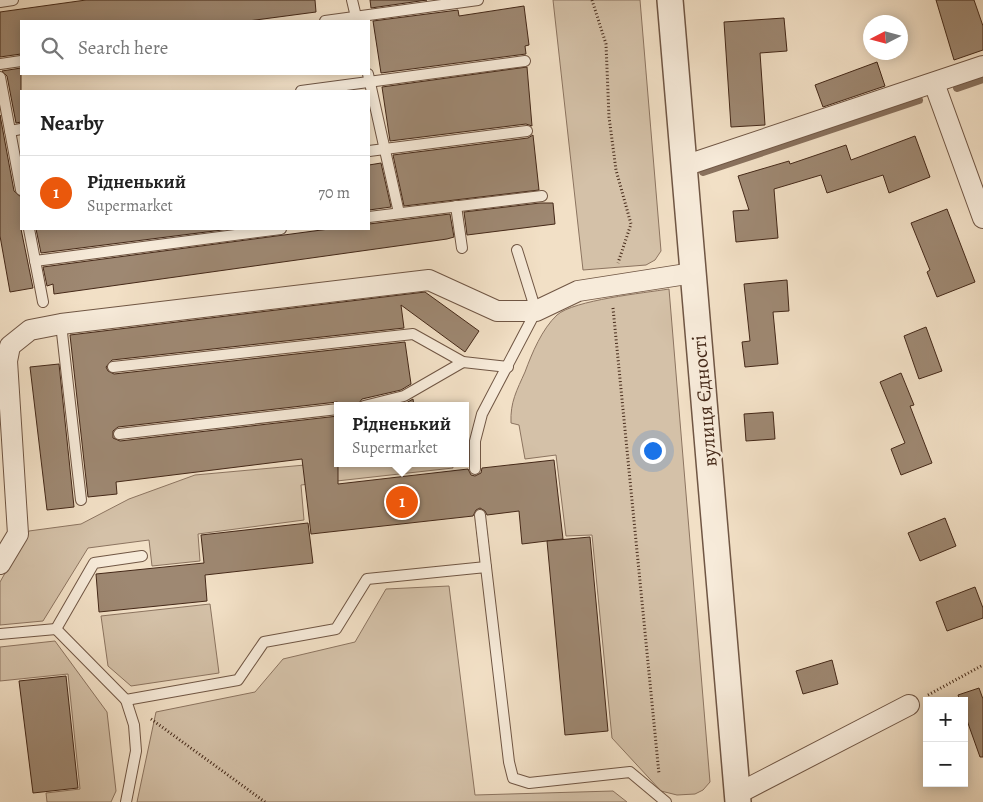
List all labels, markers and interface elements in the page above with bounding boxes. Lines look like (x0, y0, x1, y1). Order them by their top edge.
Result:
north arrow (863, 15, 908, 60)
search box (20, 20, 370, 75)
icon: search (38, 34, 66, 62)
text: Search here (78, 35, 168, 61)
text: Nearby (40, 109, 103, 137)
text: Рідненький (87, 169, 186, 195)
text: 1 (53, 182, 59, 204)
text: 70 m (318, 182, 350, 204)
text: Supermarket (87, 195, 173, 217)
street label: вулиця Єдності (685, 334, 724, 468)
popup (334, 402, 469, 467)
text: Рідненький (352, 411, 451, 437)
text: Supermarket (352, 437, 438, 459)
your location (640, 438, 666, 464)
pin: 1 (386, 483, 418, 521)
map controls (923, 697, 968, 787)
button: + (923, 697, 968, 742)
button: − (923, 742, 968, 787)

